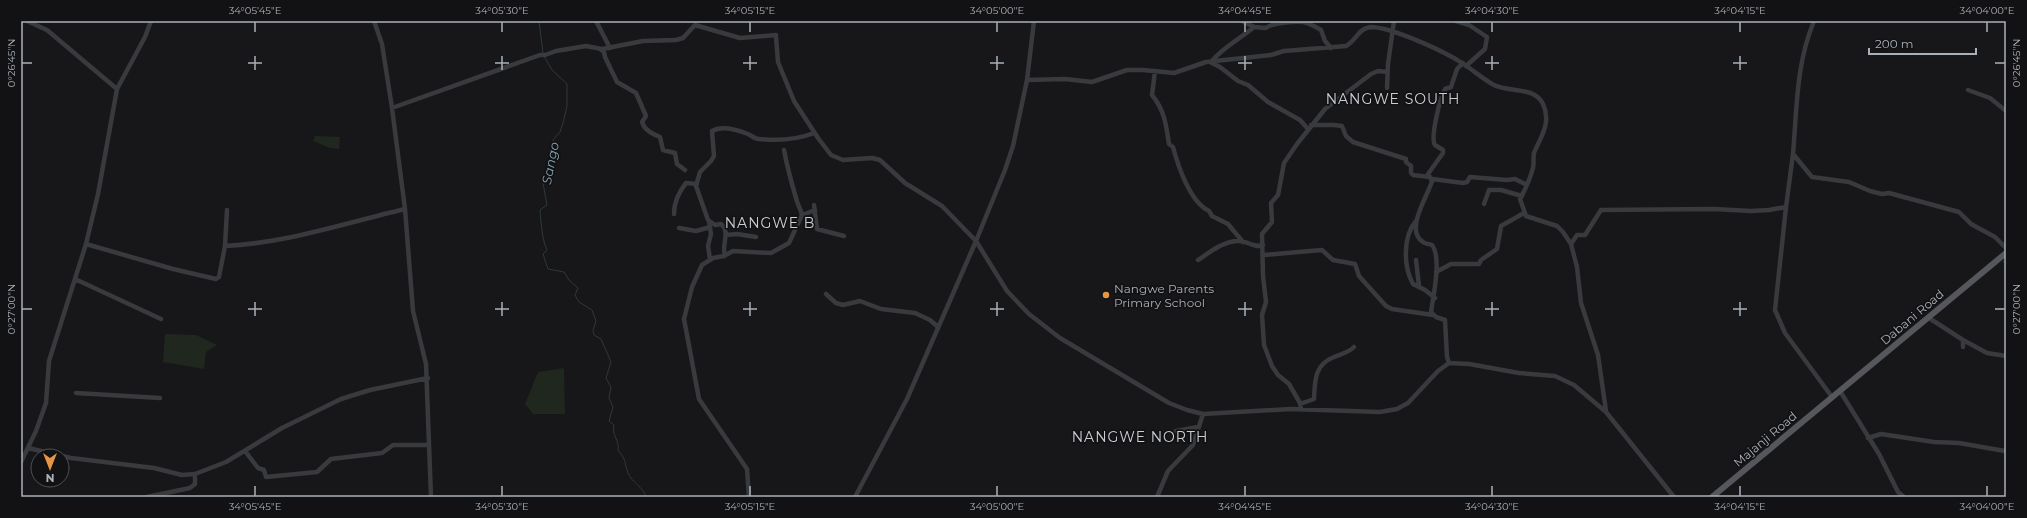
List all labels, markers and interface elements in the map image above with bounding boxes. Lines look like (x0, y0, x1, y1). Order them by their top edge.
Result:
text: 34°05'45"E (229, 4, 282, 17)
text: 34°05'30"E (475, 4, 529, 17)
text: 34°05'15"E (725, 4, 776, 17)
text: 34°05'00"E (970, 4, 1024, 17)
text: 34°04'45"E (1218, 4, 1272, 17)
text: 34°04'30"E (1465, 4, 1519, 17)
text: 34°04'15"E (1714, 4, 1766, 17)
text: 34°04'00"E (1960, 4, 2015, 17)
scale bar (1869, 30, 1976, 56)
text: 200 m (1875, 36, 1914, 51)
text: 0°26'45"N (5, 39, 18, 87)
text: 0°26'45"N (2010, 39, 2023, 87)
district label: NANGWE SOUTH (1326, 90, 1460, 108)
water label: Sango (538, 141, 562, 185)
district label: NANGWE B (725, 214, 815, 232)
place label: Nangwe Parents Primary School (1114, 281, 1214, 310)
text: 0°27'00"N (5, 284, 18, 334)
text: 0°27'00"N (2010, 284, 2023, 334)
street label: Dabani Road (1877, 286, 1947, 348)
marker: Nangwe Parents Primary School (1101, 290, 1111, 300)
street label: Majanji Road (1730, 408, 1800, 470)
district label: NANGWE NORTH (1072, 428, 1208, 446)
north arrow (30, 448, 70, 488)
text: N (46, 471, 54, 485)
text: 34°05'45"E (229, 500, 282, 513)
text: 34°05'30"E (475, 500, 529, 513)
text: 34°05'15"E (725, 500, 776, 513)
text: 34°05'00"E (970, 500, 1024, 513)
text: 34°04'45"E (1218, 500, 1272, 513)
text: 34°04'30"E (1465, 500, 1519, 513)
text: 34°04'15"E (1714, 500, 1766, 513)
text: 34°04'00"E (1960, 500, 2015, 513)

